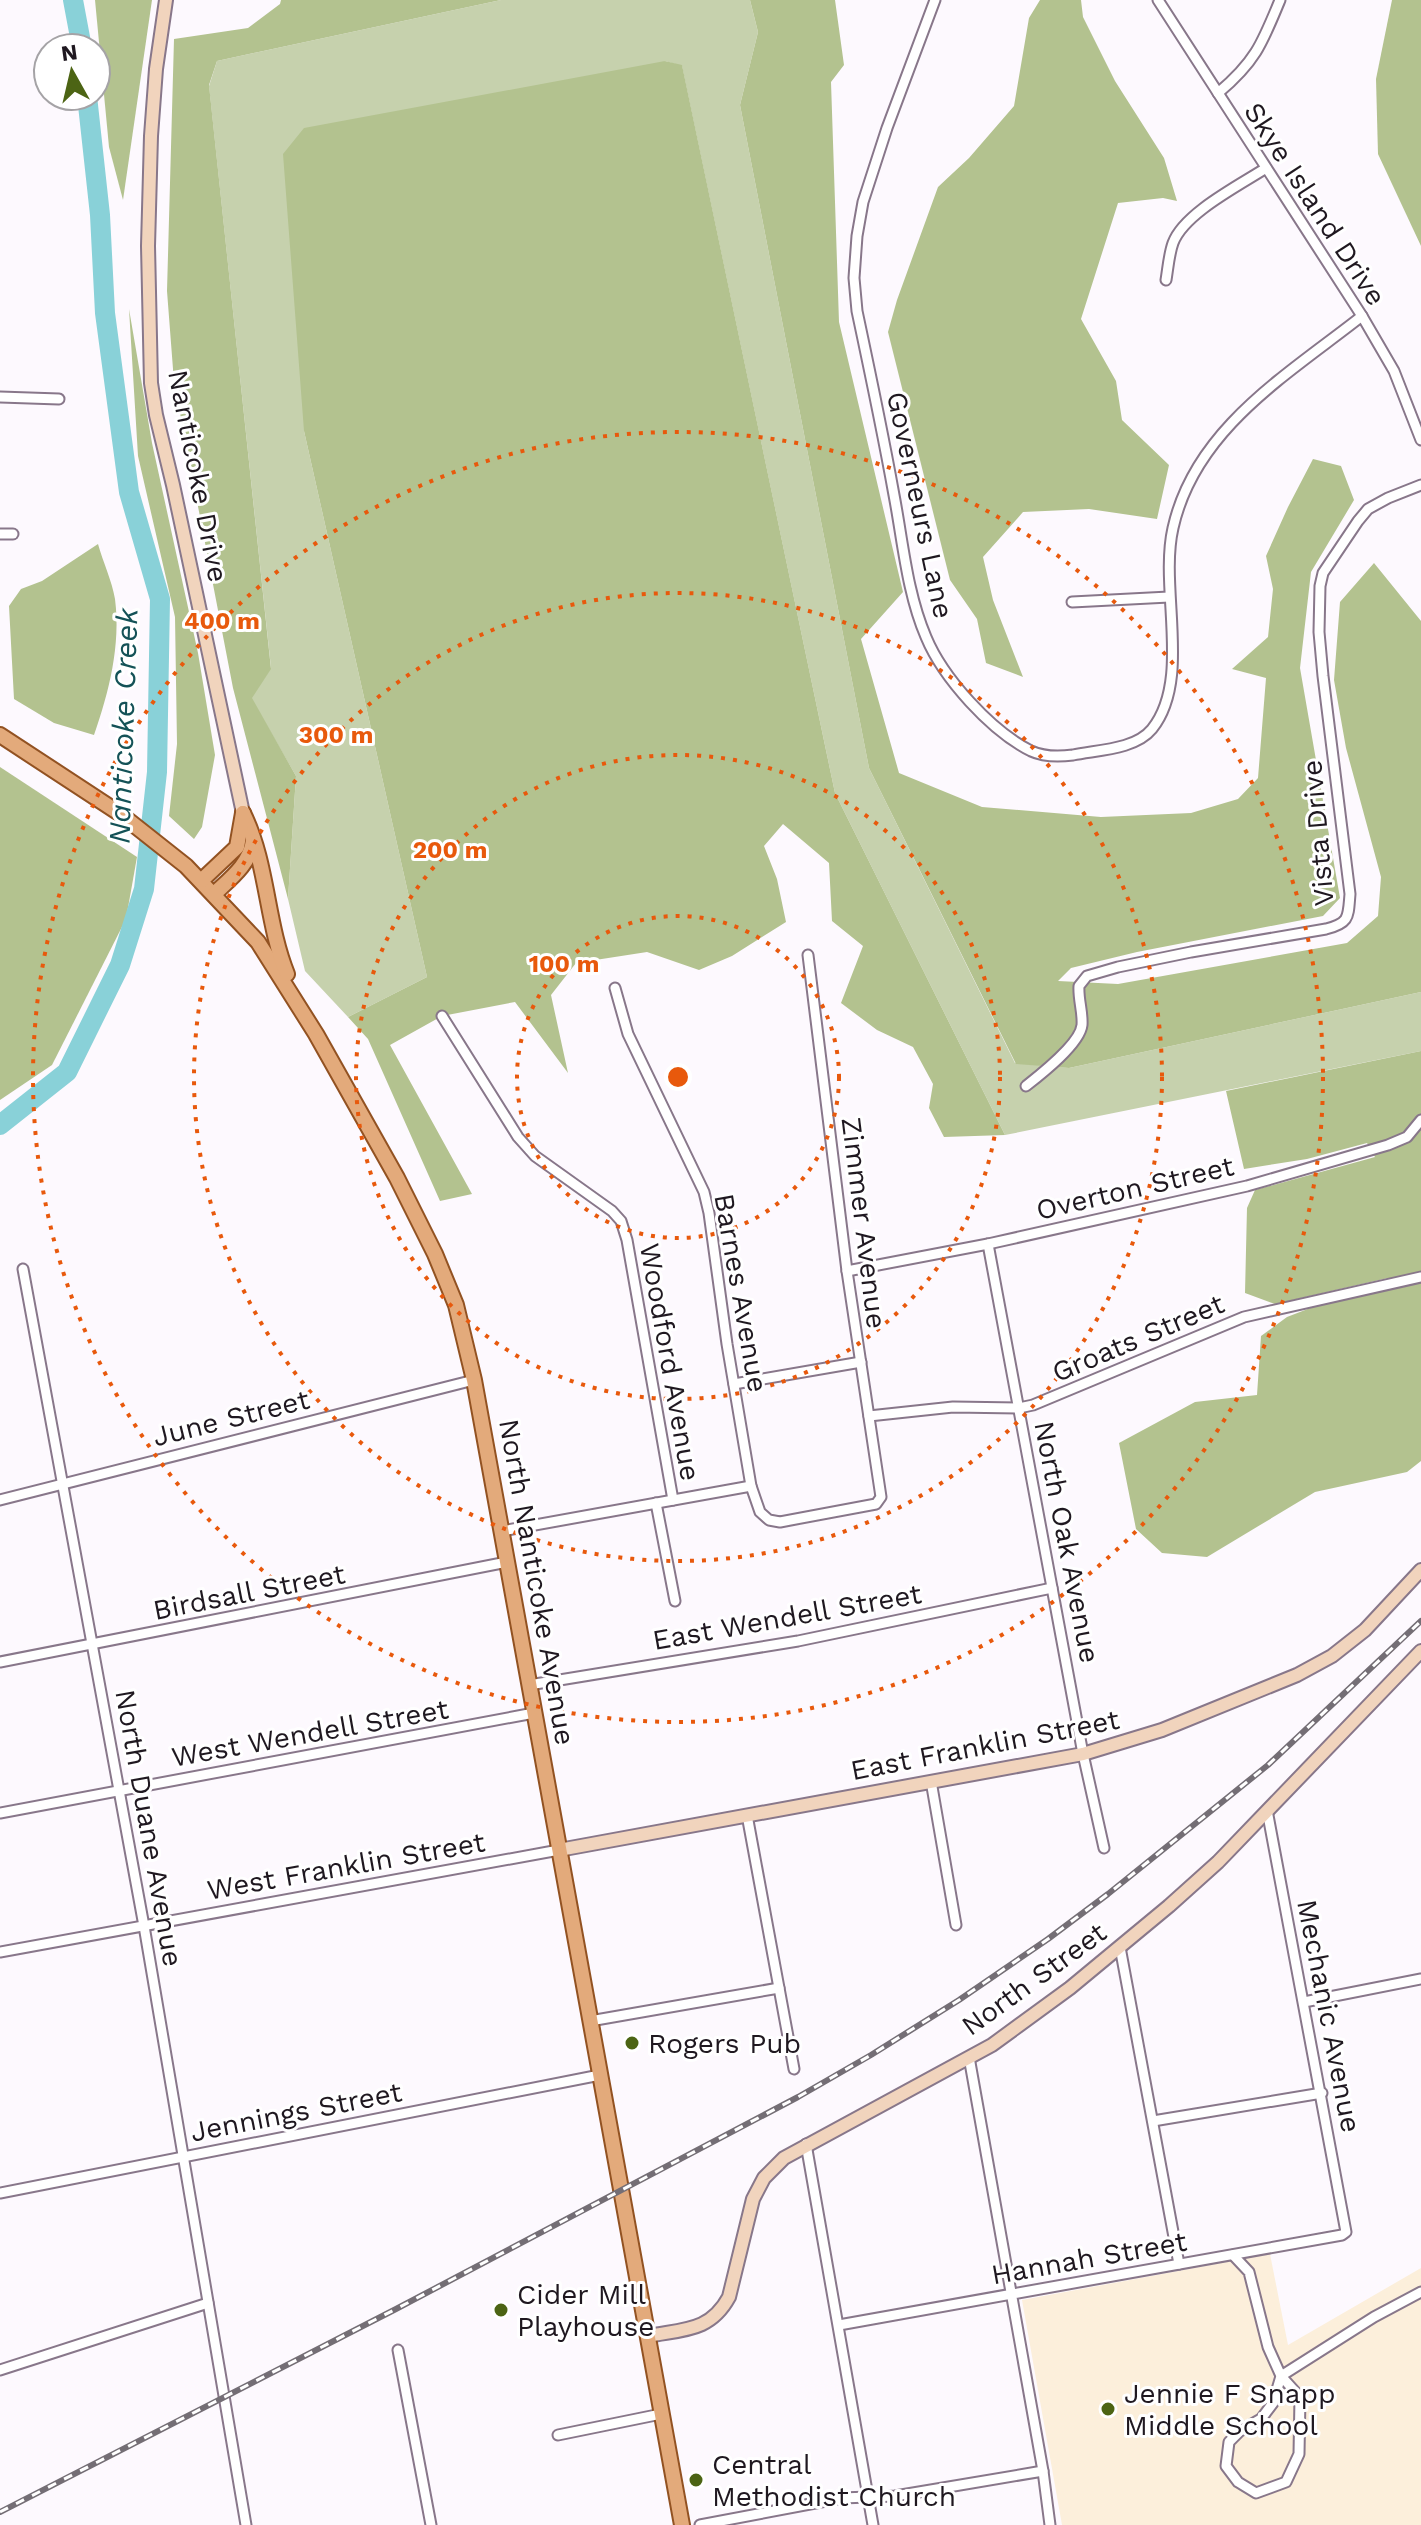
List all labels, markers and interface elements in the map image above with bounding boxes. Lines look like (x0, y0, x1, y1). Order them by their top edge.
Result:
north arrow (32, 32, 112, 112)
text: N (59, 39, 79, 66)
street label: Skye Island Drive (1237, 96, 1393, 312)
street label: Nanticoke Drive (161, 367, 235, 585)
street label: Governeurs Lane (880, 388, 960, 622)
water label: Nanticoke Creek (101, 606, 145, 845)
text: 400 m (184, 607, 260, 635)
text: 300 m (299, 721, 373, 749)
street label: Vista Drive (1295, 759, 1341, 907)
text: 200 m (413, 836, 487, 864)
text: 100 m (529, 950, 599, 978)
centre of rings (664, 1063, 692, 1091)
street label: Zimmer Avenue (835, 1115, 893, 1331)
street label: Overton Street (1033, 1149, 1237, 1227)
street label: Barnes Avenue (707, 1191, 775, 1395)
street label: Woodford Avenue (633, 1241, 707, 1483)
street label: Groats Street (1047, 1287, 1229, 1389)
street label: June Street (149, 1383, 313, 1453)
street label: North Nanticoke Avenue (492, 1416, 582, 1748)
street label: North Oak Avenue (1027, 1418, 1107, 1666)
street label: Birdsall Street (150, 1557, 348, 1627)
street label: East Wendell Street (650, 1577, 924, 1657)
street label: North Duane Avenue (108, 1687, 190, 1969)
street label: West Wendell Street (169, 1692, 451, 1774)
street label: East Franklin Street (848, 1703, 1122, 1787)
street label: West Franklin Street (205, 1825, 488, 1907)
street label: Mechanic Avenue (1290, 1897, 1368, 2135)
street label: North Street (955, 1915, 1113, 2042)
place label: Rogers Pub (648, 2027, 801, 2060)
marker: Rogers Pub (623, 2034, 641, 2052)
street label: Jennings Street (187, 2075, 405, 2149)
street label: Hannah Street (989, 2225, 1190, 2291)
place label: Cider Mill Playhouse (517, 2278, 654, 2343)
marker: Cider Mill Playhouse (492, 2301, 510, 2319)
place label: Jennie F Snapp Middle School (1124, 2377, 1336, 2442)
marker: Jennie F Snapp Middle School (1099, 2400, 1117, 2418)
place label: Central Methodist Church (712, 2448, 956, 2513)
marker: Central Methodist Church (687, 2471, 705, 2489)

